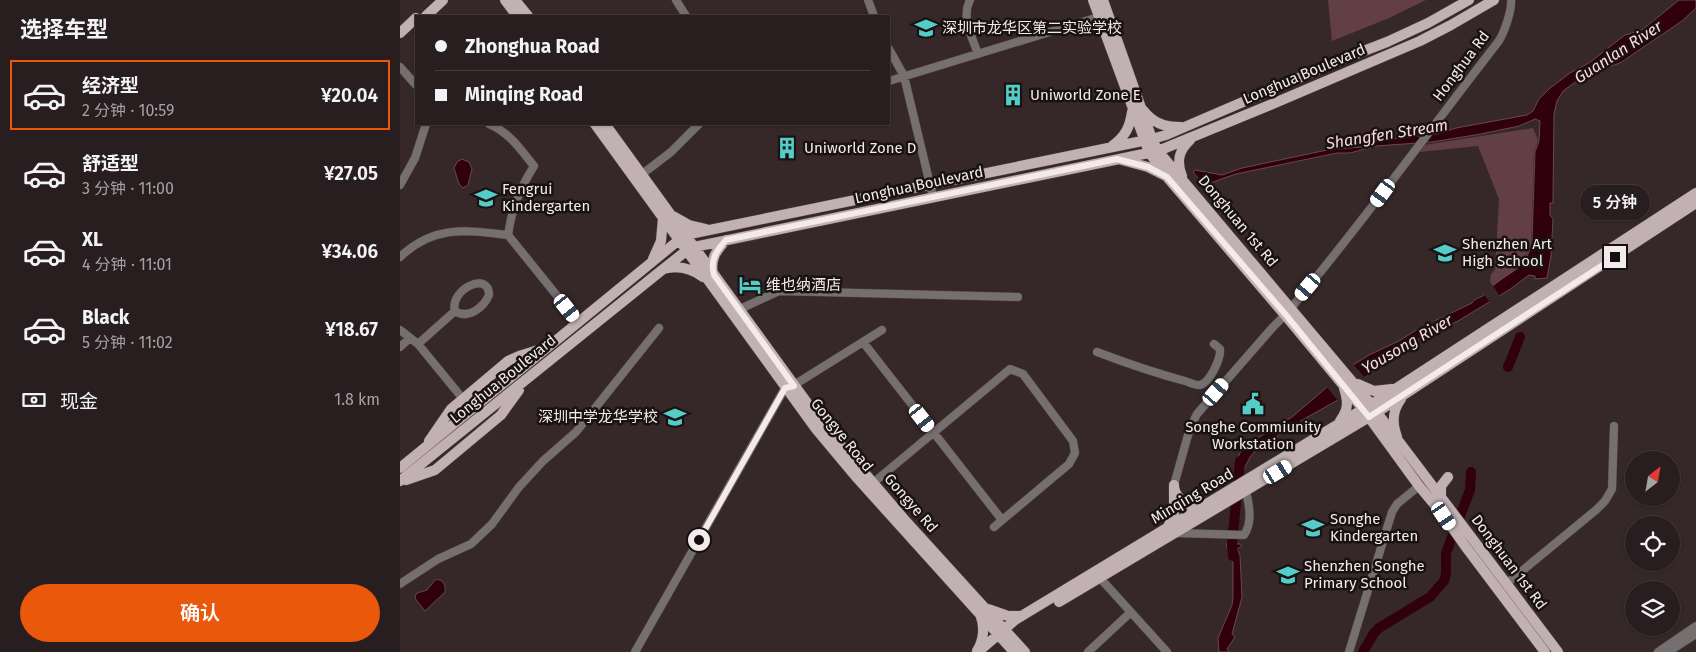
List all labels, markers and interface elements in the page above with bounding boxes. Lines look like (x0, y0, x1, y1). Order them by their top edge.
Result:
school or university icon: 深圳市龙华区第二实验学校 (913, 15, 939, 41)
text: 选择车型 (20, 16, 108, 43)
water label: Guanlan River (1571, 16, 1666, 87)
place label: 深圳市龙华区第二实验学校 (942, 19, 1122, 37)
street label: Honghua Rd (1429, 27, 1493, 105)
text: Zhonghua Road (465, 35, 600, 58)
street label: Longhua Boulevard (1240, 40, 1368, 108)
icon: car (22, 73, 67, 118)
text: 经济型 (82, 74, 139, 97)
building icon: Uniworld Zone E (1000, 82, 1026, 108)
text: Minqing Road (465, 83, 583, 106)
text: ¥20.04 (321, 84, 378, 107)
place label: Uniworld Zone E (1030, 86, 1141, 104)
text: 2 分钟 · 10:59 (82, 101, 174, 120)
water label: Shangfen Stream (1324, 115, 1449, 153)
building icon: Uniworld Zone D (774, 135, 800, 161)
place label: Uniworld Zone D (804, 139, 916, 157)
icon: car (22, 151, 67, 196)
text: 舒适型 (82, 152, 139, 175)
text: ¥27.05 (324, 162, 378, 185)
street label: Longhua Boulevard (853, 163, 985, 207)
street label: Donghuan 1st Rd (1194, 171, 1282, 271)
car (1368, 176, 1397, 210)
text: 3 分钟 · 11:00 (82, 179, 174, 198)
place label: Fengrui Kindergarten (502, 180, 590, 215)
callout: 5 分钟 (1580, 184, 1650, 220)
school or university icon: Fengrui Kindergarten (473, 185, 499, 211)
text: 5 分钟 (1593, 193, 1637, 212)
text: XL (82, 228, 103, 251)
icon: car (22, 229, 67, 274)
place label: Shenzhen Art High School (1462, 235, 1553, 270)
text: ¥34.06 (321, 240, 378, 263)
school or university icon: Shenzhen Art High School (1432, 240, 1458, 266)
route end (1604, 246, 1626, 268)
text: 4 分钟 · 11:01 (82, 255, 172, 274)
car (1292, 271, 1323, 303)
hotel icon: 维也纳酒店 (737, 272, 763, 298)
place label: 维也纳酒店 (766, 276, 841, 294)
car (551, 292, 582, 324)
text: Black (82, 306, 129, 329)
icon: car (22, 307, 67, 352)
water label: Yousong River (1358, 310, 1457, 378)
text: ¥18.67 (325, 318, 378, 341)
street label: Longhua Boulevard (447, 331, 559, 427)
text: 5 分钟 · 11:02 (82, 333, 173, 352)
car (1200, 376, 1231, 408)
icon: cash (20, 386, 48, 414)
text: 现金 (60, 390, 98, 413)
text: 1.8 km (334, 390, 380, 409)
public building icon: Songhe Commiunity Workstation (1240, 391, 1266, 417)
street label: Gongye Road (807, 395, 877, 475)
car (906, 402, 937, 434)
school or university icon: 深圳中学龙华学校 (662, 404, 688, 430)
place label: 深圳中学龙华学校 (538, 408, 658, 426)
place label: Songhe Commiunity Workstation (1185, 418, 1321, 453)
north arrow (1625, 451, 1680, 506)
map controls (1625, 451, 1680, 636)
car (1261, 458, 1294, 486)
street label: Minqing Road (1147, 464, 1237, 528)
street label: Gongye Rd (881, 470, 941, 536)
car (1429, 499, 1458, 533)
place label: Songhe Kindergarten (1330, 510, 1418, 545)
street label: Donghuan 1st Rd (1467, 511, 1551, 613)
school or university icon: Songhe Kindergarten (1300, 515, 1326, 541)
button: locate (1625, 516, 1680, 571)
route start (688, 529, 710, 551)
place label: Shenzhen Songhe Primary School (1304, 557, 1425, 592)
school or university icon: Shenzhen Songhe Primary School (1275, 562, 1301, 588)
button: layers (1625, 581, 1680, 636)
button: 确认 (20, 584, 380, 642)

